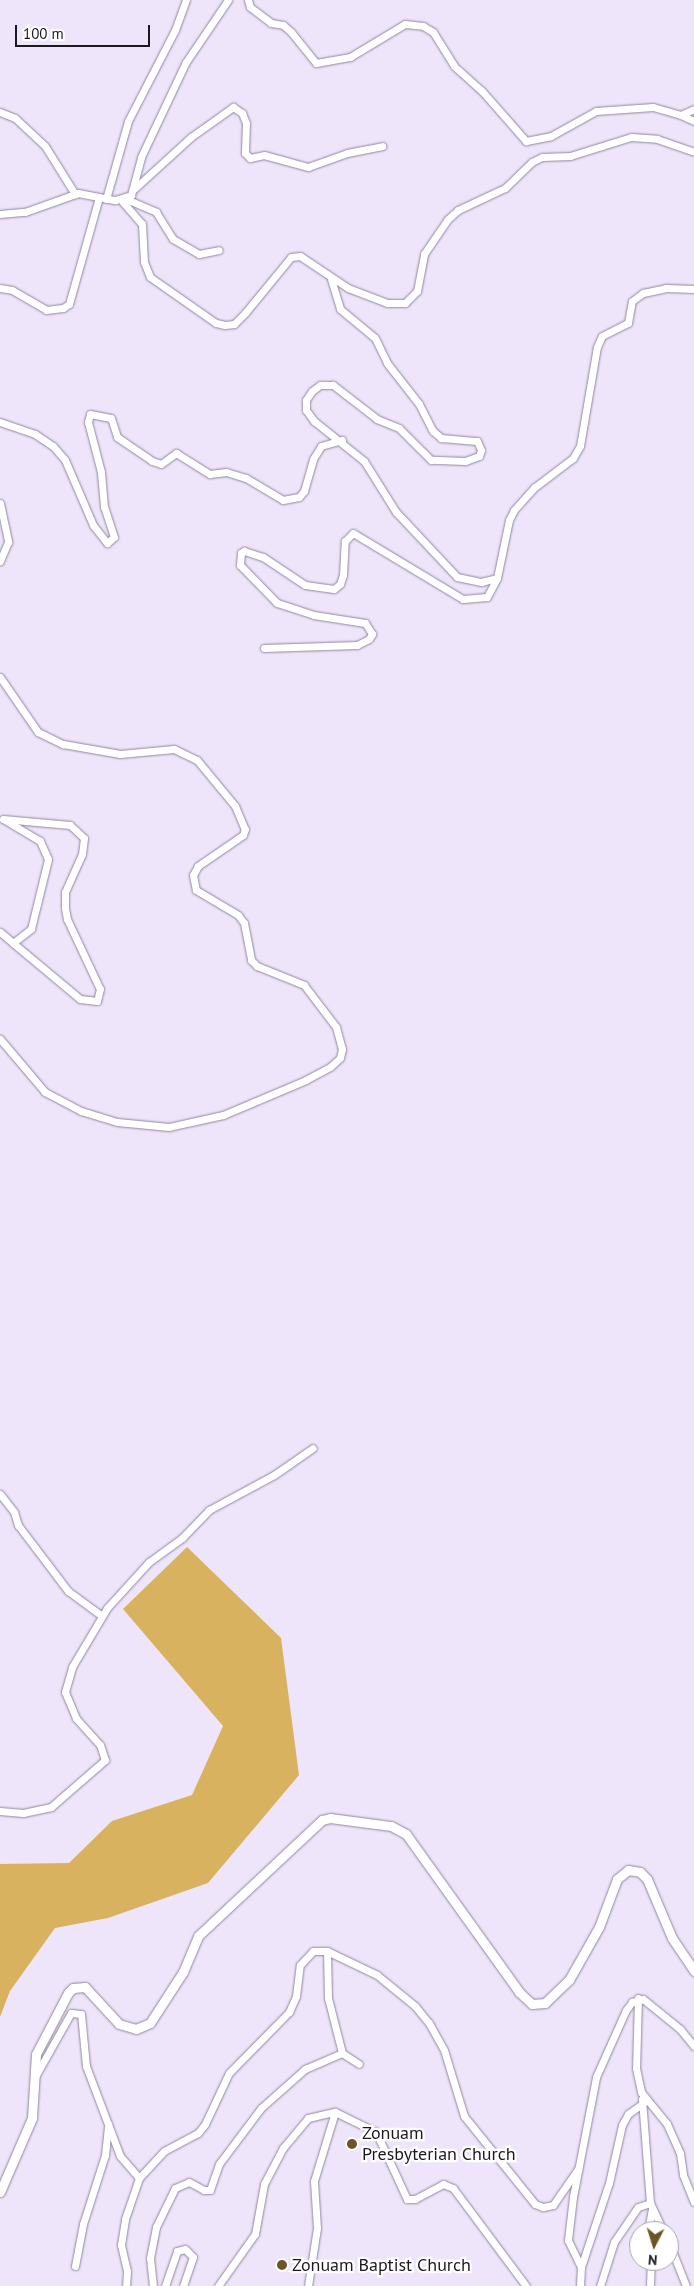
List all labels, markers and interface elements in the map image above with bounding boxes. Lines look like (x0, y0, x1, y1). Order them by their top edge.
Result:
scale bar (18, 15, 152, 47)
text: 100 m (23, 24, 64, 43)
place label: Zonuam Presbyterian Church (362, 2123, 516, 2166)
marker: Zonuam Presbyterian Church (346, 2138, 358, 2150)
north arrow (629, 2221, 679, 2271)
text: N (647, 2251, 658, 2269)
place label: Zonuam Baptist Church (292, 2254, 471, 2276)
marker: Zonuam Baptist Church (276, 2259, 288, 2271)

